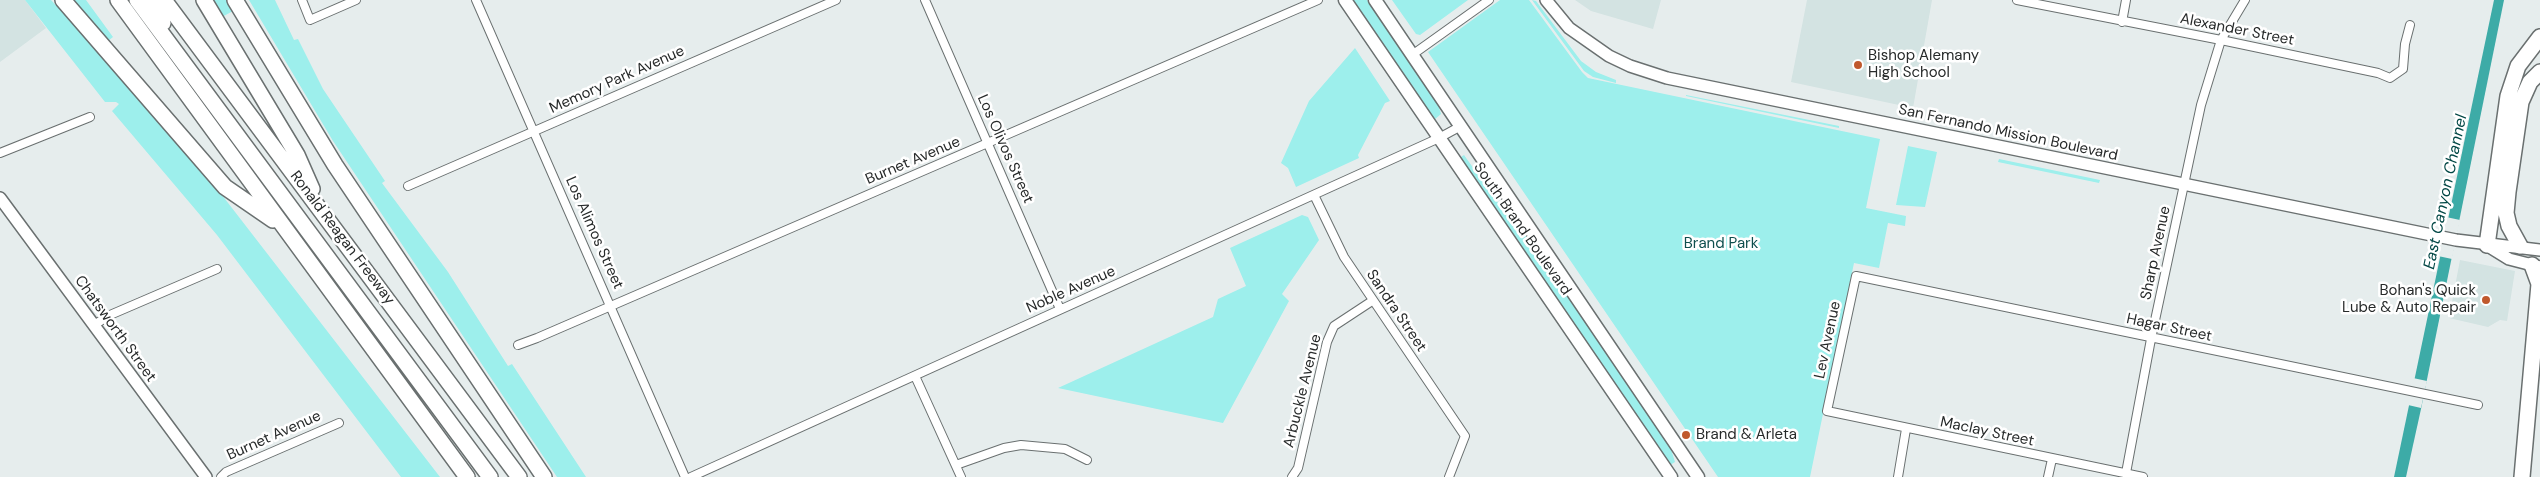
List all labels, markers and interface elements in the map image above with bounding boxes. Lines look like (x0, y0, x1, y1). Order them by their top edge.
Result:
street label: Alexander Street (2179, 10, 2295, 50)
street label: Memory Park Avenue (547, 42, 687, 118)
place label: Bishop Alemany High School (1868, 47, 1979, 82)
marker: Bishop Alemany High School (1852, 59, 1864, 71)
street label: Los Olivos Street (973, 92, 1037, 206)
street label: San Fernando Mission Boulevard (1897, 101, 2119, 165)
water label: East Canyon Channel (2420, 113, 2472, 271)
street label: Burnet Avenue (863, 133, 963, 189)
street label: South Brand Boulevard (1469, 159, 1575, 299)
street label: Ronald Reagan Freeway (286, 168, 398, 308)
street label: Los Alimos Street (561, 174, 627, 292)
street label: Sharp Avenue (2137, 204, 2175, 302)
park label: Brand Park (1684, 235, 1758, 253)
street label: Noble Avenue (1024, 262, 1118, 318)
street label: Sandra Street (1362, 267, 1430, 355)
street label: Chatsworth Street (70, 272, 160, 386)
place label: Bohan's Quick Lube & Auto Repair (2342, 282, 2476, 317)
marker: Bohan's Quick Lube & Auto Repair (2480, 294, 2492, 306)
street label: Lev Avenue (1811, 300, 1845, 380)
street label: Hagar Street (2125, 310, 2213, 346)
street label: Arbuckle Avenue (1280, 332, 1326, 450)
street label: Burnet Avenue (224, 407, 324, 465)
street label: Maclay Street (1938, 413, 2036, 451)
place label: Brand & Arleta (1696, 426, 1797, 444)
marker: Brand & Arleta (1680, 429, 1692, 441)

